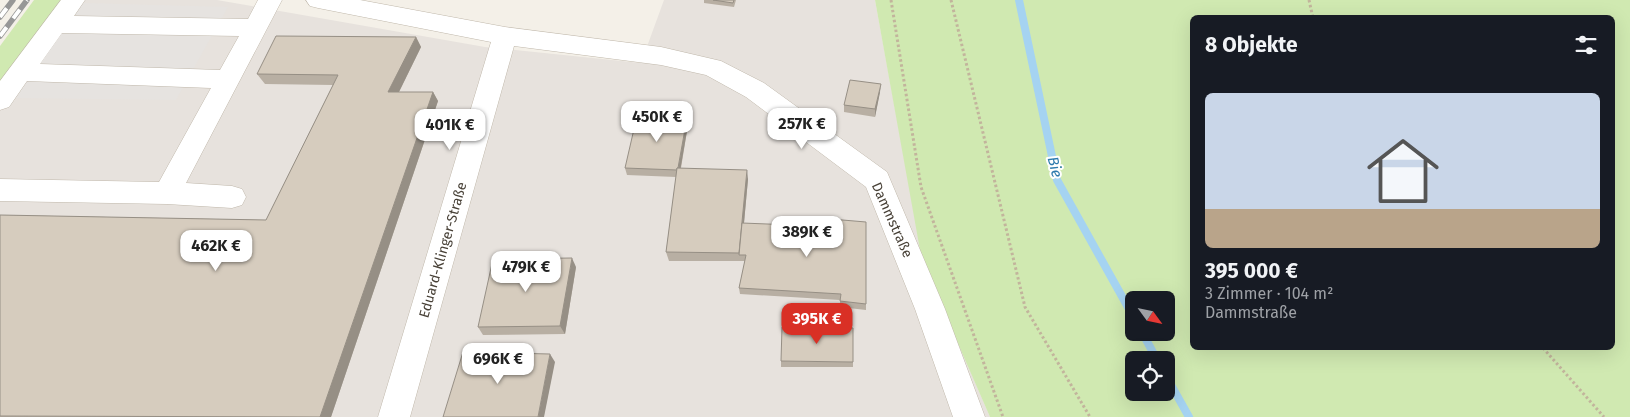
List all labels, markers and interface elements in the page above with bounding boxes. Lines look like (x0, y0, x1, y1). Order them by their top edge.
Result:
icon: filters (1572, 31, 1600, 59)
text: 8 Objekte (1205, 32, 1298, 58)
pin: 450K € (616, 100, 698, 143)
text: 450K € (632, 107, 682, 126)
pin: 401K € (409, 108, 491, 151)
pin: 257K € (761, 108, 843, 150)
text: 257K € (778, 114, 826, 133)
text: 401K € (426, 115, 474, 134)
icon: home (1358, 126, 1448, 216)
water label: Bie (1044, 155, 1066, 180)
street label: Eduard-Klinger-Straße (415, 180, 471, 320)
street label: Dammstraße (868, 180, 916, 260)
pin: 389K € (766, 216, 848, 258)
text: 389K € (782, 222, 832, 241)
pin: 462K € (175, 230, 257, 272)
text: 462K € (191, 236, 241, 255)
pin: 479K € (485, 250, 567, 293)
text: 479K € (502, 257, 550, 276)
text: 395 000 € (1205, 258, 1298, 284)
text: 3 Zimmer · 104 m² (1205, 284, 1333, 303)
north arrow (1125, 291, 1175, 341)
map controls (1125, 291, 1175, 401)
pin: 395K € (776, 302, 858, 345)
text: Dammstraße (1205, 303, 1297, 322)
text: 395K € (792, 309, 842, 328)
pin: 696K € (457, 342, 539, 385)
text: 696K € (473, 349, 523, 368)
button: locate (1125, 351, 1175, 401)

